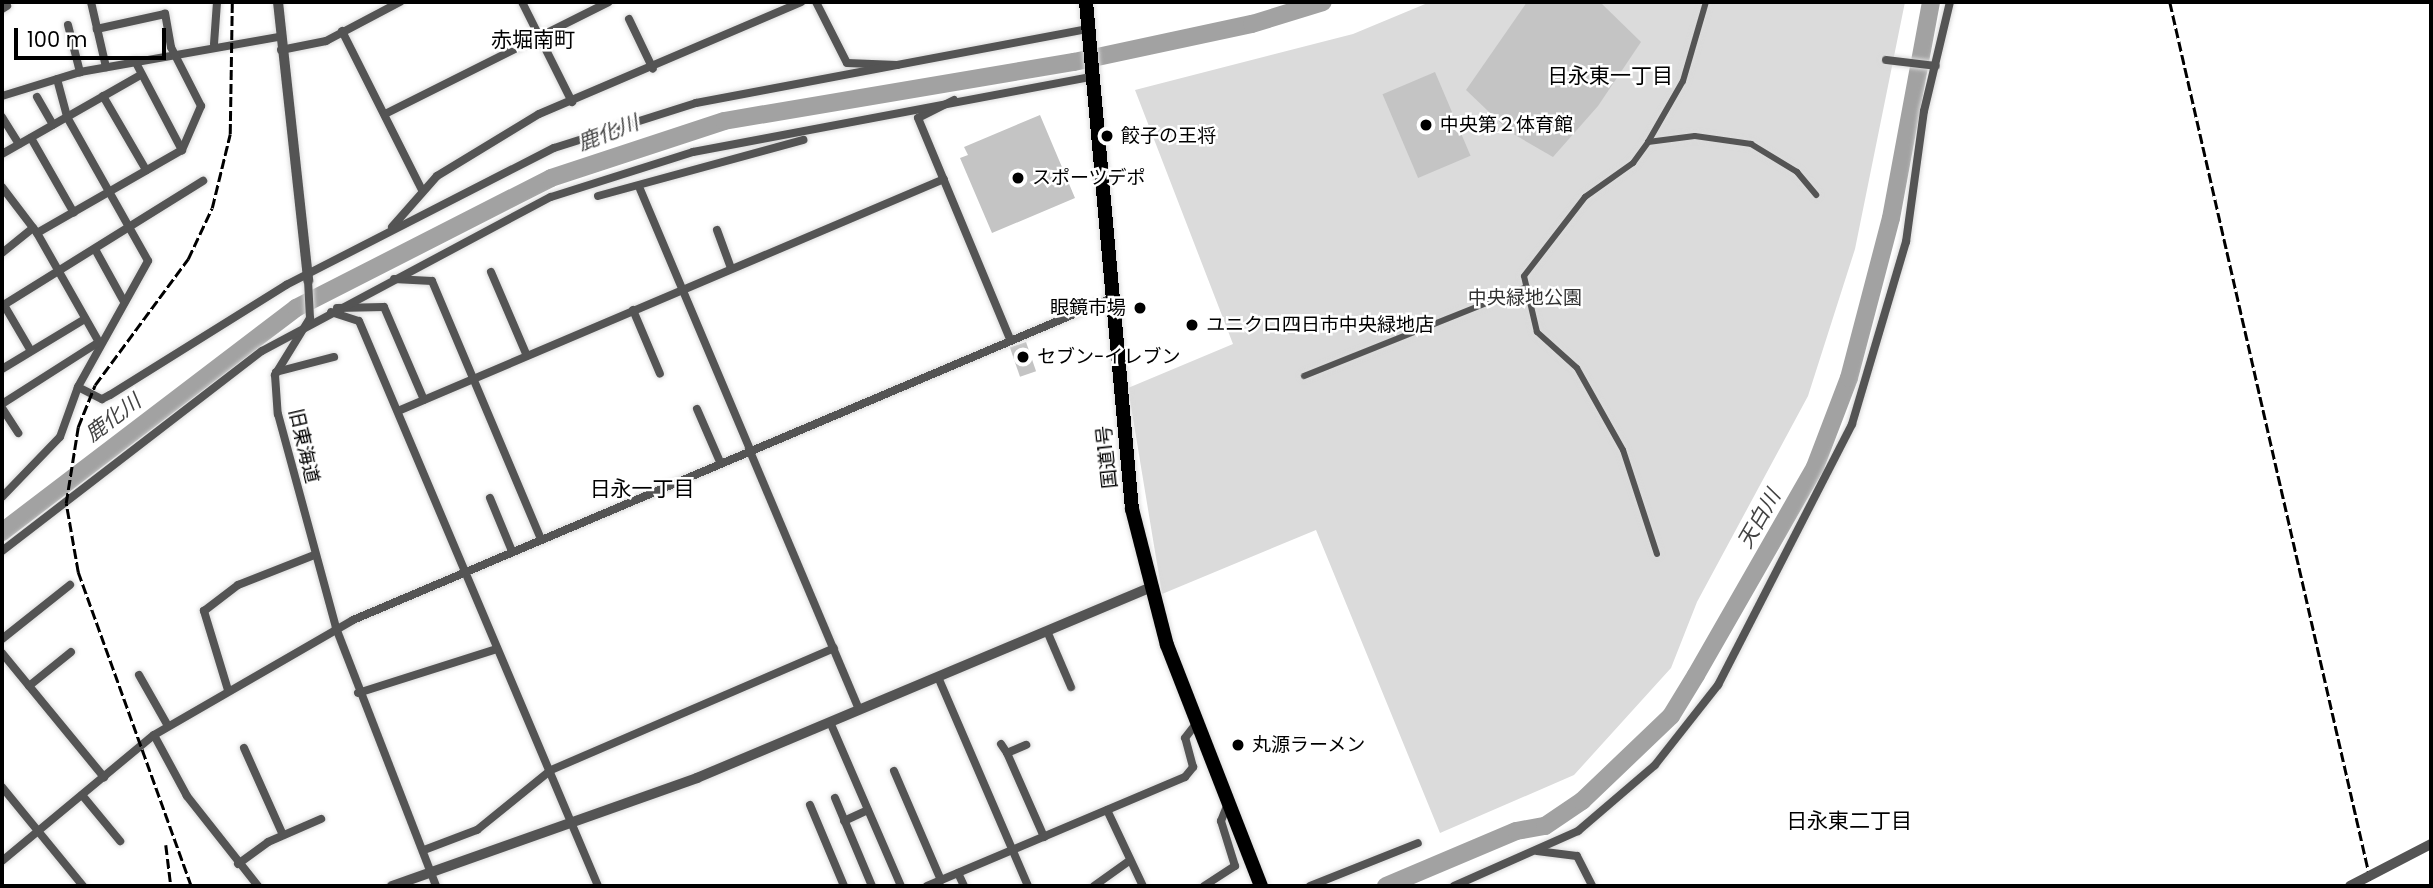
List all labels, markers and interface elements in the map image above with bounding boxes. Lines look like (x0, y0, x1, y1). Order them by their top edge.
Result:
scale bar (18, 14, 170, 58)
text: 100 m (27, 25, 87, 54)
district label: 赤堀南町 (491, 27, 575, 53)
district label: 日永東一丁目 (1547, 63, 1673, 89)
water label: 鹿化川 (574, 110, 642, 156)
place label: 中央第２体育館 (1440, 114, 1573, 136)
marker: 中央第２体育館 (1418, 117, 1434, 133)
place label: 餃子の王将 (1121, 125, 1216, 147)
marker: 餃子の王将 (1099, 128, 1115, 144)
place label: スポーツデポ (1032, 167, 1146, 189)
marker: スポーツデポ (1010, 170, 1026, 186)
park label: 中央緑地公園 (1468, 287, 1582, 309)
place label: 眼鏡市場 (1050, 297, 1126, 319)
marker: 眼鏡市場 (1132, 300, 1148, 316)
place label: ユニクロ四日市中央緑地店 (1206, 314, 1434, 336)
marker: ユニクロ四日市中央緑地店 (1184, 317, 1200, 333)
place label: セブン-イレブン (1037, 346, 1180, 368)
marker: セブン-イレブン (1015, 349, 1031, 365)
water label: 鹿化川 (80, 389, 146, 447)
street label: 旧東海道 (284, 406, 324, 486)
street label: 国道1号 (1092, 424, 1122, 490)
district label: 日永一丁目 (590, 476, 694, 502)
water label: 天白川 (1732, 485, 1786, 553)
place label: 丸源ラーメン (1252, 734, 1366, 756)
marker: 丸源ラーメン (1230, 737, 1246, 753)
district label: 日永東二丁目 (1786, 808, 1912, 834)

